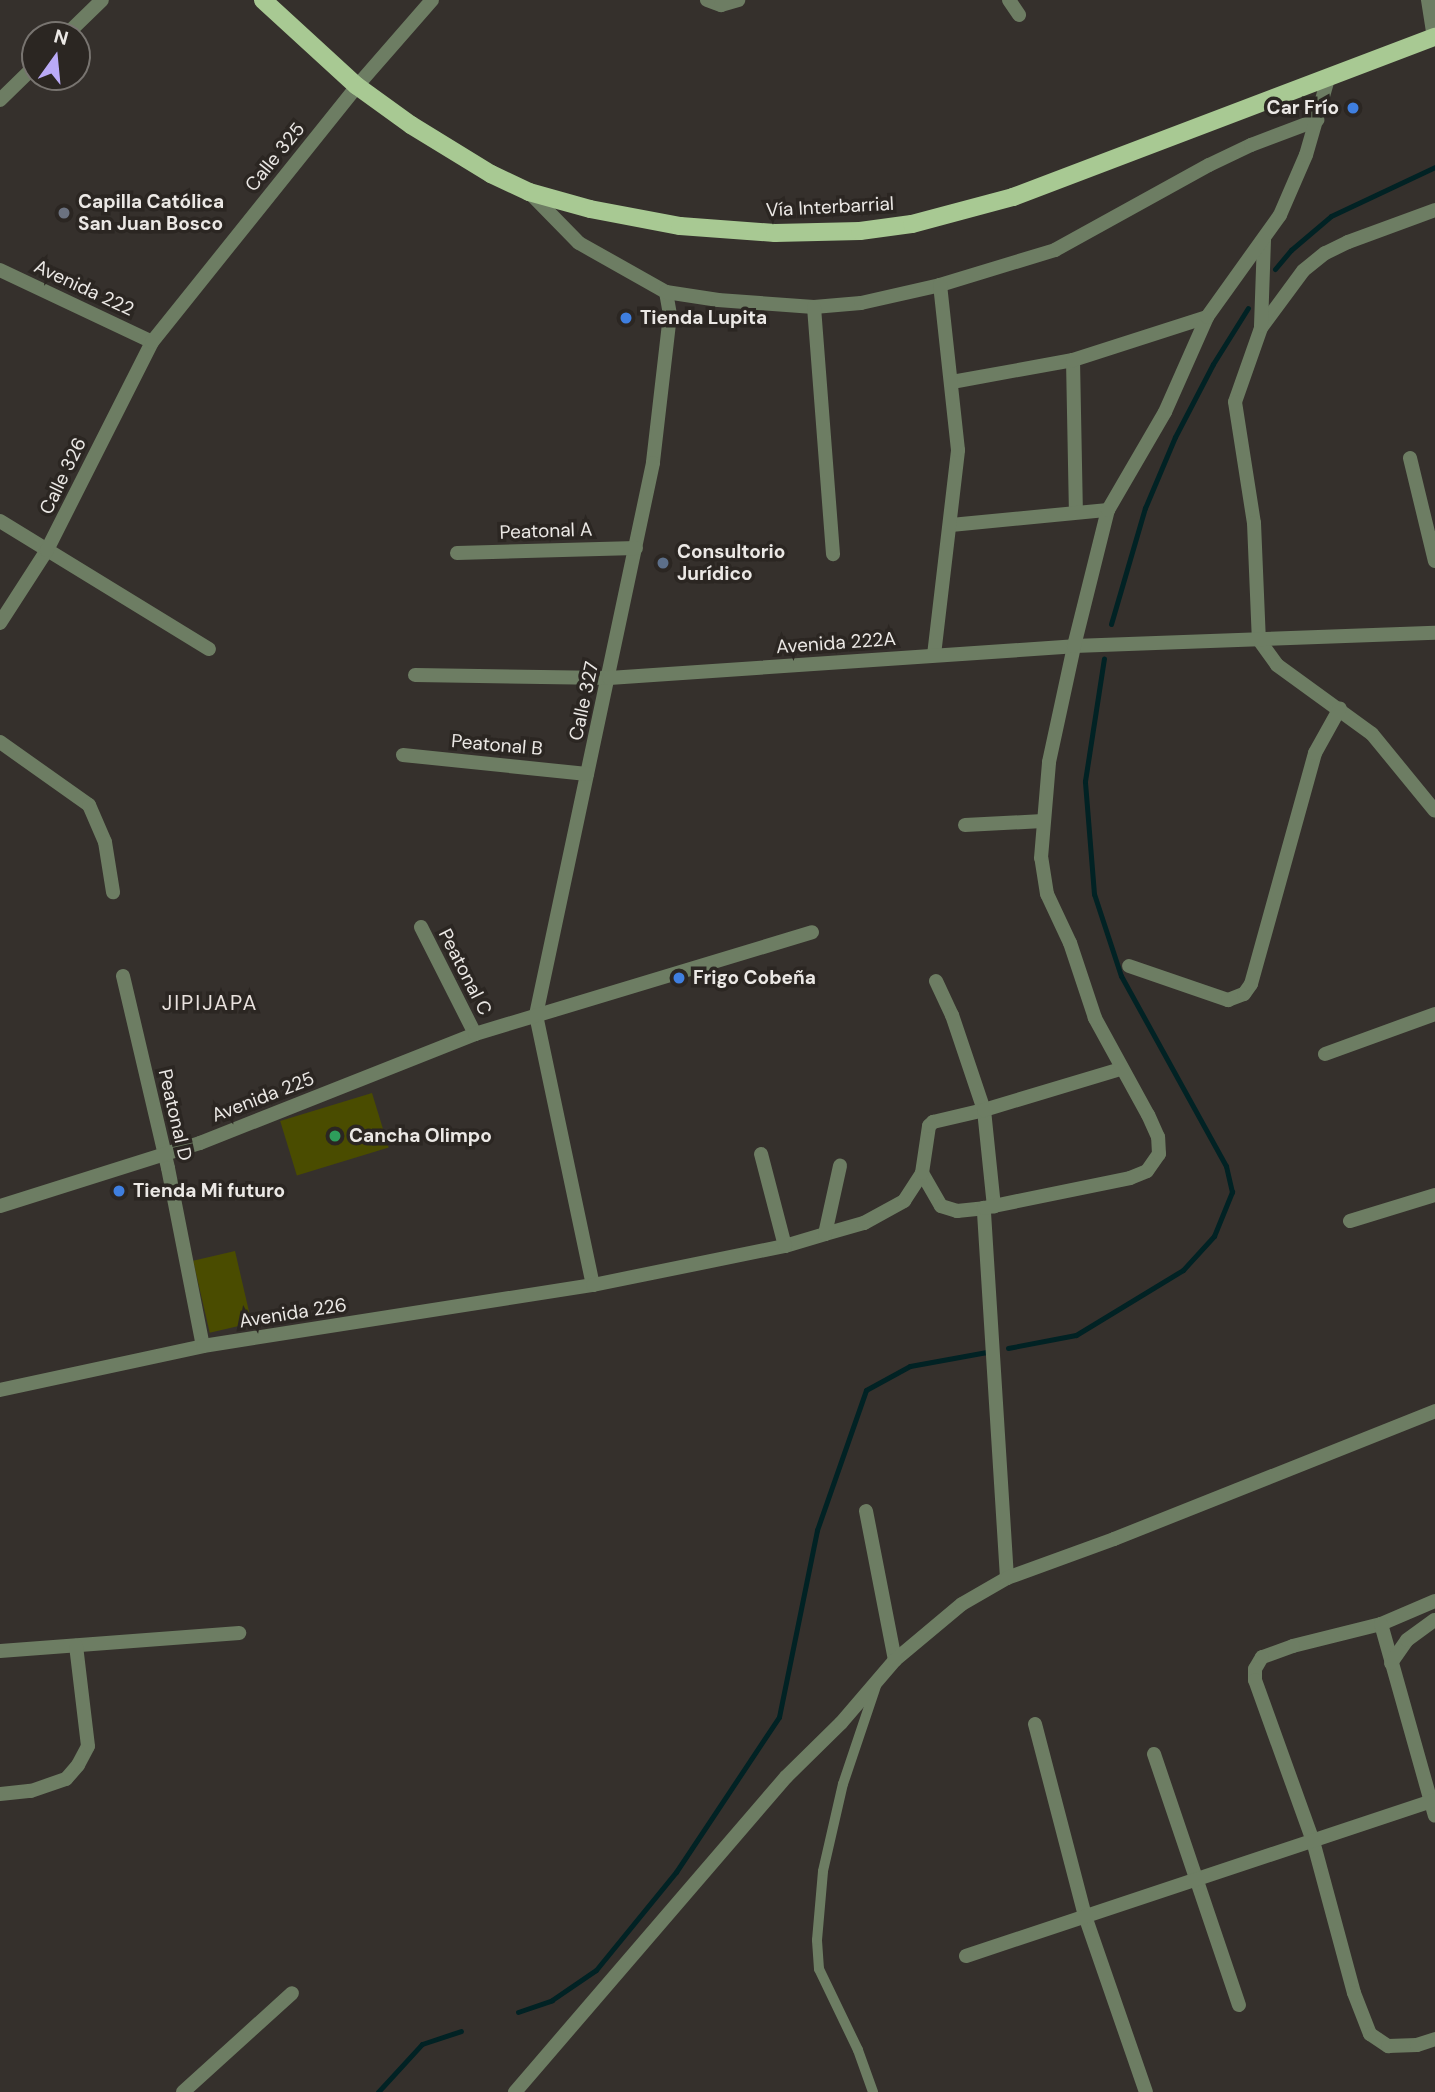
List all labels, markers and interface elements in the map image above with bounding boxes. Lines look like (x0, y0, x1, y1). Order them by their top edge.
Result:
north arrow (21, 21, 91, 91)
text: N (51, 23, 71, 51)
place label: Car Frío (1267, 97, 1339, 119)
marker: Car Frío (1345, 100, 1361, 116)
street label: Calle 325 (240, 118, 310, 196)
place label: Capilla Católica San Juan Bosco (78, 191, 224, 235)
street label: Vía Interbarrial (765, 192, 895, 222)
marker: Capilla Católica San Juan Bosco (56, 205, 72, 221)
street label: Avenida 222 (30, 255, 138, 321)
place label: Tienda Lupita (640, 307, 767, 329)
marker: Tienda Lupita (618, 310, 634, 326)
street label: Calle 326 (35, 434, 91, 518)
street label: Peatonal A (499, 518, 593, 544)
place label: Consultorio Jurídico (677, 541, 785, 585)
marker: Consultorio Jurídico (655, 555, 671, 571)
street label: Avenida 222A (775, 627, 897, 659)
street label: Calle 327 (565, 659, 603, 743)
street label: Peatonal B (450, 730, 544, 760)
street label: Peatonal C (434, 925, 496, 1019)
place label: Frigo Cobeña (693, 967, 816, 989)
marker: Frigo Cobeña (671, 970, 687, 986)
district label: JIPIJAPA (163, 990, 257, 1016)
street label: Peatonal D (153, 1067, 197, 1163)
street label: Avenida 225 (208, 1067, 318, 1127)
place label: Cancha Olimpo (349, 1125, 492, 1147)
marker: Cancha Olimpo (327, 1128, 343, 1144)
place label: Tienda Mi futuro (133, 1180, 285, 1202)
marker: Tienda Mi futuro (111, 1183, 127, 1199)
street label: Avenida 226 (238, 1293, 348, 1333)

